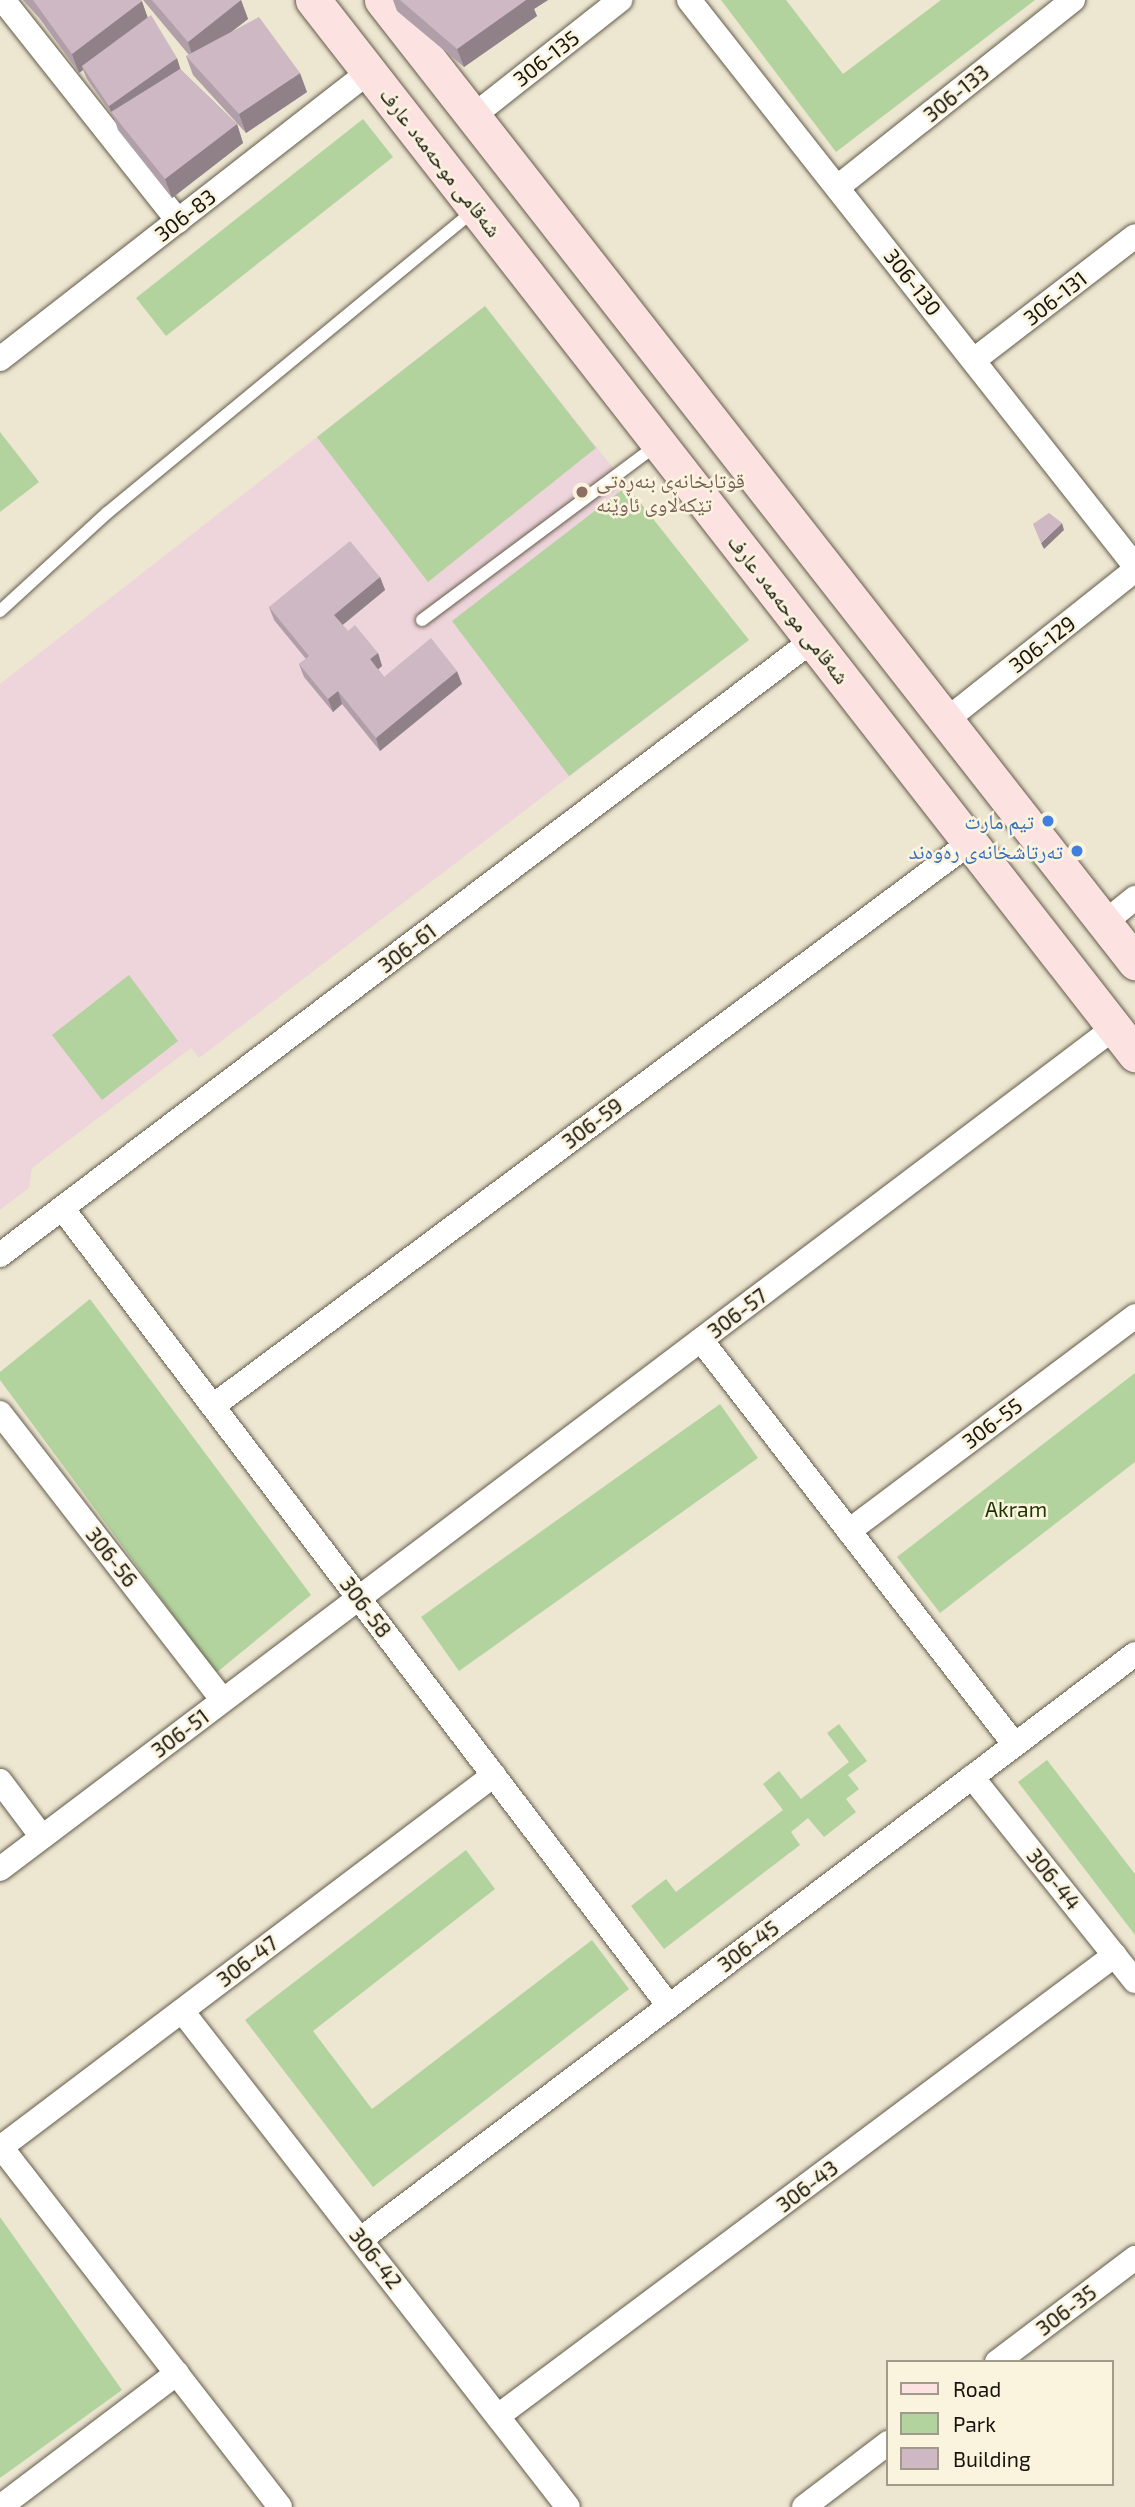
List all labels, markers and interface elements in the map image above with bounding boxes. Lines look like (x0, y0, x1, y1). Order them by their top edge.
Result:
street label: 306-135 (508, 25, 584, 91)
street label: 306-133 (918, 59, 994, 127)
street label: شەقامی موحەمەد عارف (375, 82, 507, 242)
street label: 306-83 (150, 183, 220, 247)
street label: 306-130 (879, 244, 947, 320)
street label: 306-131 (1018, 265, 1092, 331)
place label: قوتابخانەی بنەڕەتی تێکەڵاوی ئاوێنە (596, 467, 745, 517)
marker: قوتابخانەی بنەڕەتی تێکەڵاوی ئاوێنە (574, 484, 590, 500)
street label: شەقامی موحەمەد عارف (723, 529, 855, 689)
street label: 306-129 (1004, 610, 1080, 678)
place label: تيم مارت (964, 808, 1034, 834)
marker: تيم مارت (1040, 813, 1056, 829)
place label: ته‌رتاشخانه‌ی ره‌وه‌ند (909, 838, 1063, 864)
marker: ته‌رتاشخانه‌ی ره‌وه‌ند (1069, 843, 1085, 859)
street label: 306-61 (373, 918, 441, 978)
street label: 306-59 (557, 1092, 627, 1154)
street label: 306-57 (702, 1283, 772, 1343)
street label: 306-55 (957, 1392, 1027, 1454)
park label: Akram (985, 1496, 1047, 1522)
street label: 306-56 (81, 1522, 143, 1592)
street label: 306-58 (335, 1572, 397, 1642)
street label: 306-51 (146, 1703, 214, 1763)
street label: 306-44 (1022, 1843, 1086, 1915)
street label: 306-45 (712, 1915, 784, 1977)
street label: 306-47 (212, 1930, 282, 1992)
street label: 306-43 (771, 2155, 843, 2217)
street label: 306-42 (344, 2222, 408, 2294)
street label: 306-35 (1031, 2279, 1101, 2341)
legend (886, 2360, 1114, 2486)
text: Road (953, 2376, 1001, 2401)
text: Park (953, 2411, 996, 2436)
text: Building (953, 2446, 1031, 2471)

